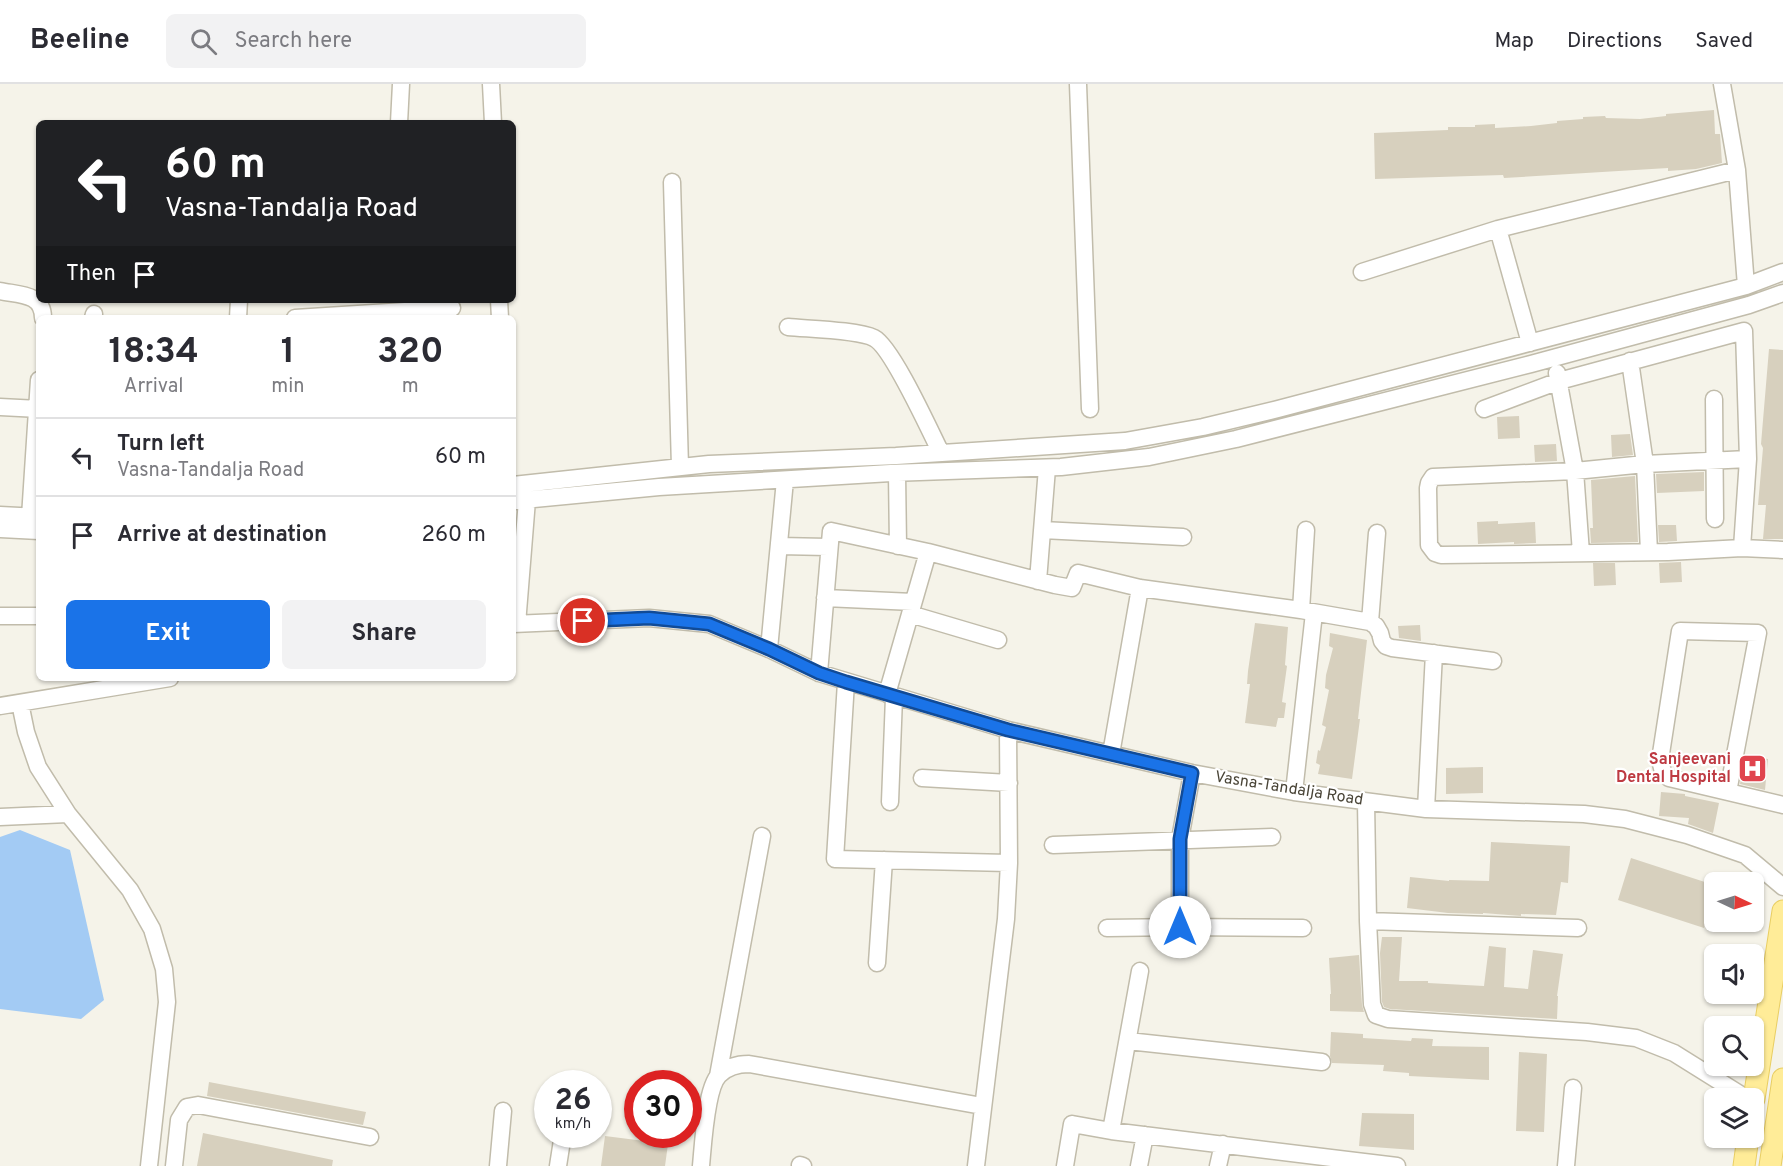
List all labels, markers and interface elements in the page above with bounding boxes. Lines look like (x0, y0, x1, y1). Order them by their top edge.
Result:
search box (166, 14, 586, 68)
text: Beeline (30, 23, 130, 59)
icon: search (187, 25, 220, 58)
text: Search here (235, 28, 352, 55)
text: Map (1494, 28, 1534, 55)
text: Directions (1567, 28, 1662, 55)
text: Saved (1695, 28, 1753, 55)
text: 60 m (165, 140, 266, 193)
icon: left (66, 144, 144, 222)
text: Vasna-Tandalja Road (165, 192, 418, 226)
icon: arrive (128, 258, 161, 291)
text: Then (66, 261, 116, 288)
text: 18:34 (108, 330, 199, 376)
text: 1 (281, 330, 295, 376)
text: 320 (377, 330, 444, 376)
text: Arrival (124, 374, 183, 400)
text: min (271, 374, 305, 400)
text: m (402, 374, 419, 400)
text: Turn left (117, 431, 205, 458)
icon: left (66, 441, 99, 474)
text: 60 m (435, 444, 486, 471)
text: Vasna-Tandalja Road (117, 458, 304, 484)
icon: arrive (66, 519, 99, 552)
text: Arrive at destination (117, 522, 327, 549)
text: 260 m (421, 522, 486, 549)
pin (557, 595, 608, 646)
button: Exit (66, 600, 270, 669)
button: Share (282, 600, 486, 669)
icon: arrive (566, 604, 599, 637)
place label: Sanjeevani Dental Hospital (1616, 750, 1731, 788)
hospital icon: Sanjeevani Dental Hospital (1736, 753, 1768, 785)
street label: Vasna-Tandalja Road (1213, 767, 1365, 811)
north arrow (1704, 872, 1764, 932)
map controls (1704, 872, 1764, 1148)
position arrow (1148, 895, 1212, 959)
button: sound (1704, 944, 1764, 1004)
button: search (1704, 1016, 1764, 1076)
speed limit sign: 30 (624, 1070, 702, 1148)
text: 26 (555, 1083, 591, 1120)
button: layers (1704, 1088, 1764, 1148)
text: km/h (555, 1115, 591, 1134)

